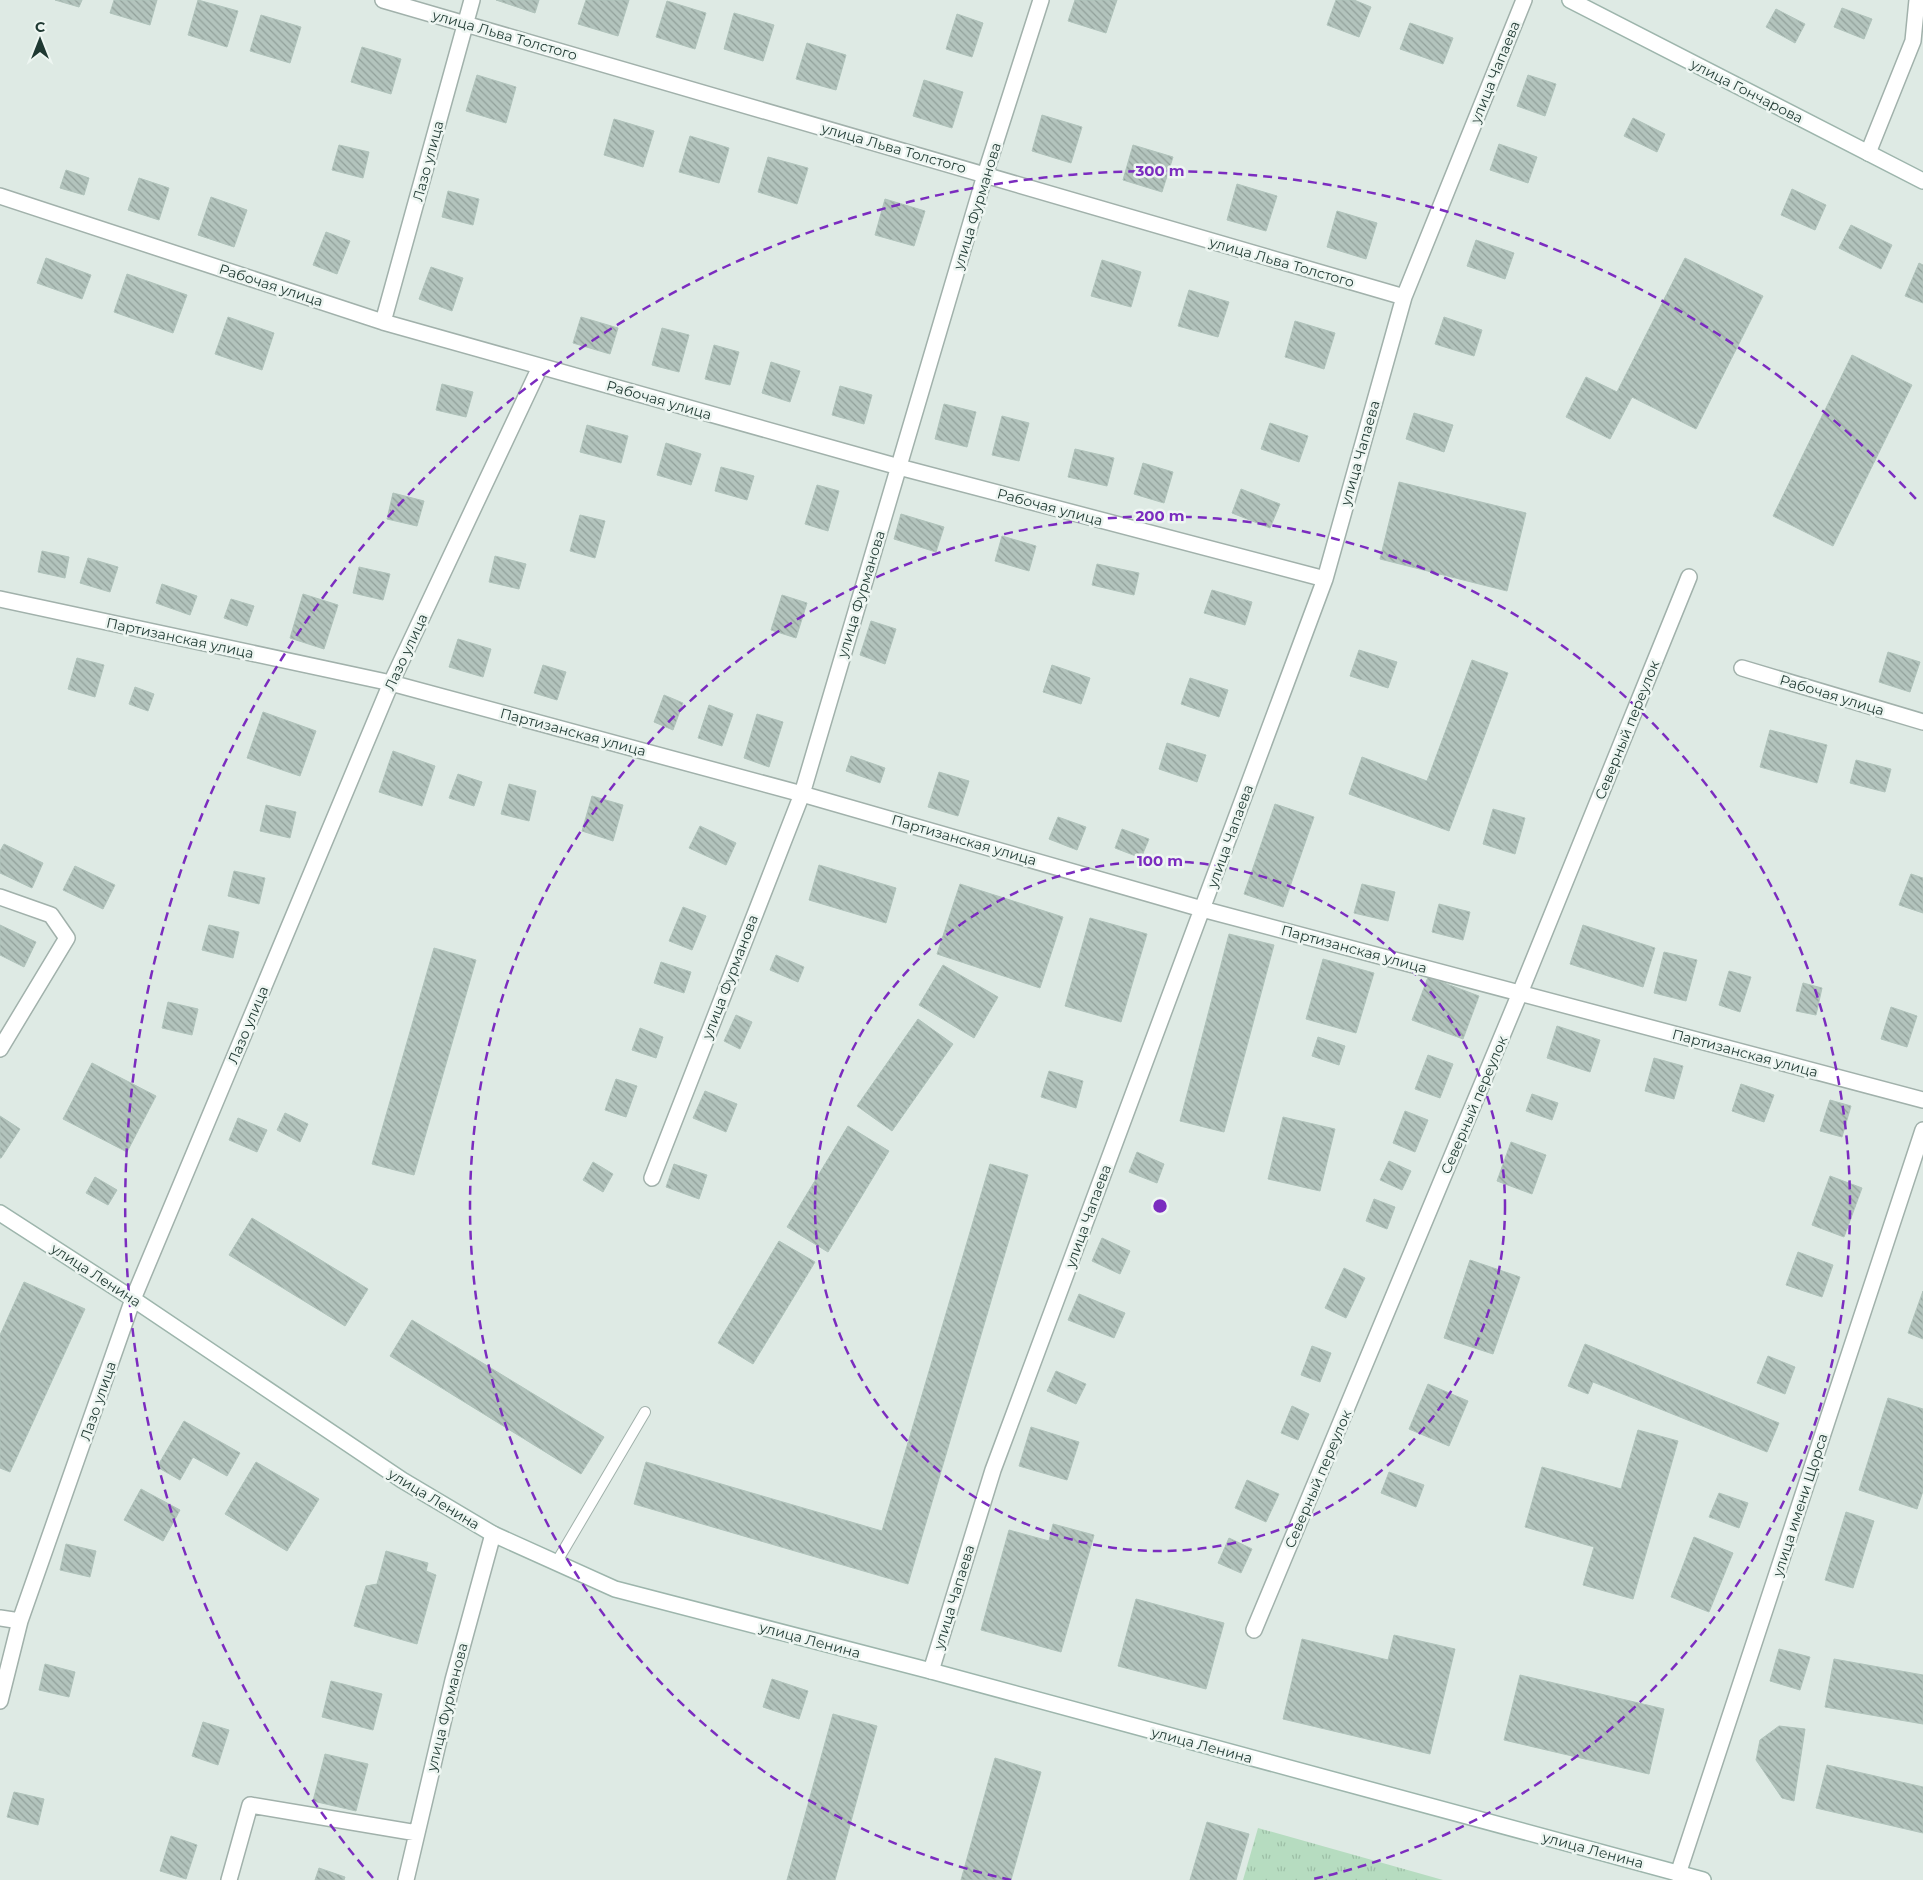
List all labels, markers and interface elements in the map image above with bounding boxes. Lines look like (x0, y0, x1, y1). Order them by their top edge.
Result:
street label: улица Льва Толстого (430, 5, 580, 64)
north arrow (15, 15, 65, 65)
text: С (35, 18, 45, 36)
street label: улица Чапаева (1466, 18, 1524, 127)
street label: улица Гончарова (1687, 54, 1806, 127)
street label: улица Льва Толстого (819, 118, 969, 177)
street label: Лазо улица (409, 119, 447, 203)
street label: улица Фурманова (949, 140, 1005, 273)
text: 300 m (1134, 161, 1185, 180)
street label: улица Льва Толстого (1207, 232, 1357, 291)
street label: Рабочая улица (217, 260, 325, 310)
street label: Рабочая улица (604, 376, 714, 424)
street label: улица Чапаева (1336, 398, 1384, 509)
street label: Рабочая улица (995, 484, 1105, 530)
text: 200 m (1135, 506, 1185, 525)
street label: улица Фурманова (833, 528, 889, 661)
street label: Лазо улица (380, 611, 432, 693)
street label: Партизанская улица (105, 614, 255, 662)
street label: Северный переулок (1591, 658, 1663, 802)
street label: Рабочая улица (1778, 671, 1886, 719)
street label: Партизанская улица (498, 704, 648, 760)
street label: улица Чапаева (1203, 782, 1257, 891)
street label: Партизанская улица (889, 811, 1039, 869)
text: 100 m (1137, 851, 1183, 870)
street label: улица Фурманова (698, 912, 762, 1043)
street label: Партизанская улица (1279, 921, 1429, 977)
street label: Лазо улица (224, 983, 272, 1067)
street label: Партизанская улица (1670, 1025, 1820, 1081)
street label: Северный переулок (1437, 1033, 1511, 1177)
street label: улица Чапаева (1061, 1162, 1115, 1271)
centre of rings (1151, 1197, 1169, 1215)
street label: улица Ленина (47, 1239, 144, 1311)
street label: Лазо улица (76, 1359, 120, 1443)
street label: Северный переулок (1281, 1407, 1355, 1551)
street label: улица имени Щорса (1768, 1431, 1832, 1580)
street label: улица Ленина (384, 1464, 483, 1533)
street label: улица Чапаева (929, 1542, 978, 1652)
street label: улица Ленина (757, 1618, 862, 1662)
street label: улица Фурманова (422, 1641, 472, 1774)
street label: улица Ленина (1149, 1723, 1254, 1767)
street label: улица Ленина (1540, 1828, 1645, 1872)

